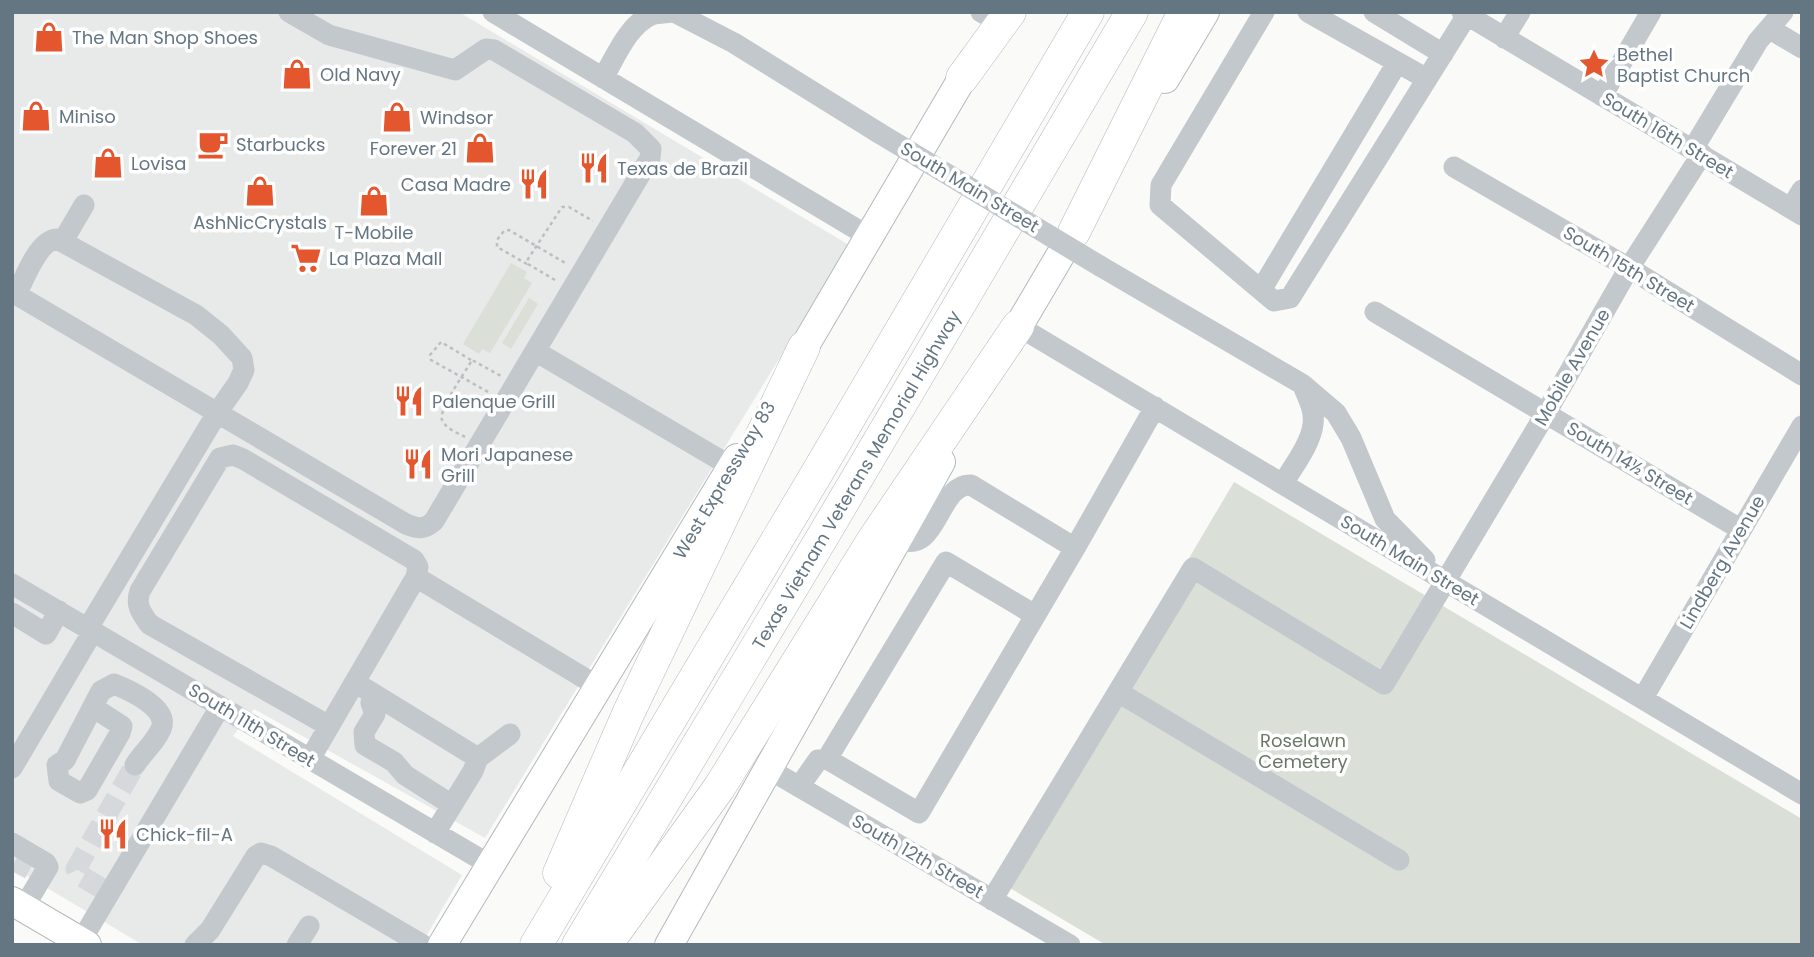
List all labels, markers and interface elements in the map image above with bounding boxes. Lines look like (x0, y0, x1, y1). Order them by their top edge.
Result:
shop icon: The Man Shop Shoes (32, 20, 66, 54)
place label: The Man Shop Shoes (72, 25, 258, 50)
place label: Bethel Baptist Church (1617, 42, 1750, 88)
place icon: Bethel Baptist Church (1577, 47, 1611, 81)
shop icon: Old Navy (280, 57, 314, 91)
place label: Old Navy (320, 62, 401, 87)
street label: South 16th Street (1598, 86, 1738, 184)
shop icon: Miniso (19, 99, 53, 133)
shop icon: Windsor (380, 100, 414, 134)
place label: Miniso (59, 104, 116, 129)
place label: Windsor (420, 105, 494, 130)
cafe icon: Starbucks (196, 127, 230, 161)
shop icon: Forever 21 (463, 131, 497, 165)
place label: Starbucks (236, 132, 325, 157)
place label: Forever 21 (370, 136, 457, 161)
street label: South Main Street (896, 136, 1044, 238)
shop icon: Lovisa (91, 146, 125, 180)
place label: Lovisa (131, 151, 186, 176)
restaurant icon: Texas de Brazil (577, 151, 611, 185)
place label: Texas de Brazil (617, 156, 748, 181)
restaurant icon: Casa Madre (517, 167, 551, 201)
place label: Casa Madre (401, 172, 511, 197)
shop icon: AshNicCrystals (243, 174, 277, 208)
shop icon: T-Mobile (357, 184, 391, 218)
place label: AshNicCrystals (193, 210, 327, 235)
place label: T-Mobile (335, 220, 413, 245)
street label: South 15th Street (1559, 220, 1699, 318)
supermarket icon: La Plaza Mall (289, 241, 323, 275)
place label: La Plaza Mall (329, 246, 442, 271)
street label: Mobile Avenue (1528, 304, 1616, 430)
street label: Texas Vietnam Veterans Memorial Highway (746, 305, 966, 654)
restaurant icon: Palenque Grill (392, 384, 426, 418)
place label: Palenque Grill (432, 389, 555, 414)
street label: West Expressway 83 (667, 396, 781, 564)
street label: South 14½ Street (1562, 415, 1698, 511)
place label: Mori Japanese Grill (441, 442, 573, 488)
restaurant icon: Mori Japanese Grill (401, 447, 435, 481)
street label: Lindberg Avenue (1674, 491, 1770, 633)
street label: South Main Street (1336, 509, 1484, 611)
street label: South 11th Street (184, 677, 320, 773)
park label: Roselawn Cemetery (1258, 728, 1348, 774)
street label: South 12th Street (848, 808, 988, 904)
restaurant icon: Chick-fil-A (96, 817, 130, 851)
place label: Chick-fil-A (136, 822, 233, 847)

